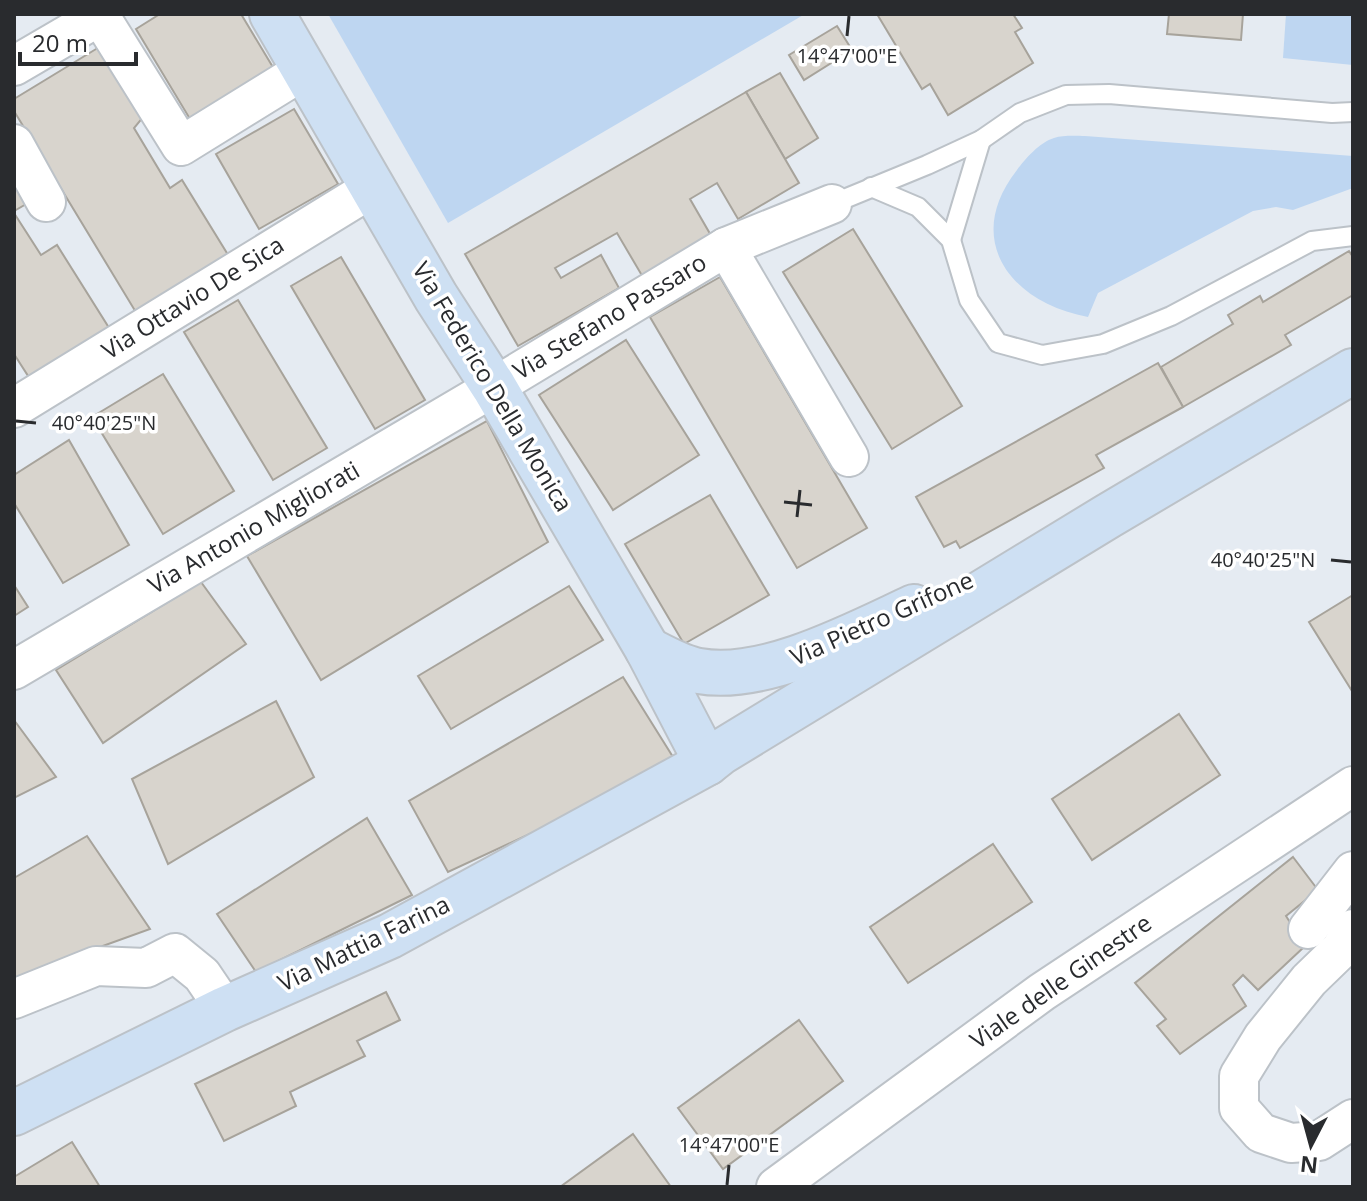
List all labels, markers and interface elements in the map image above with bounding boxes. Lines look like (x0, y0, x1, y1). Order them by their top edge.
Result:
scale bar (20, 16, 136, 66)
text: 20 m (32, 26, 88, 59)
text: 14°47'00"E (797, 42, 897, 69)
street label: Via Ottavio De Sica (95, 227, 290, 366)
street label: Via Stefano Passaro (506, 245, 712, 387)
street label: Via Federico Della Monica (405, 255, 581, 517)
text: 40°40'25"N (52, 409, 156, 436)
street label: Via Antonio Migliorati (141, 453, 365, 601)
text: 40°40'25"N (1211, 546, 1315, 573)
street label: Via Pietro Grifone (785, 562, 978, 673)
street label: Via Mattia Farina (272, 887, 455, 999)
street label: Viale delle Ginestre (963, 906, 1157, 1056)
north arrow (1271, 1105, 1351, 1185)
text: 14°47'00"E (679, 1131, 779, 1158)
text: N (1298, 1150, 1319, 1182)

